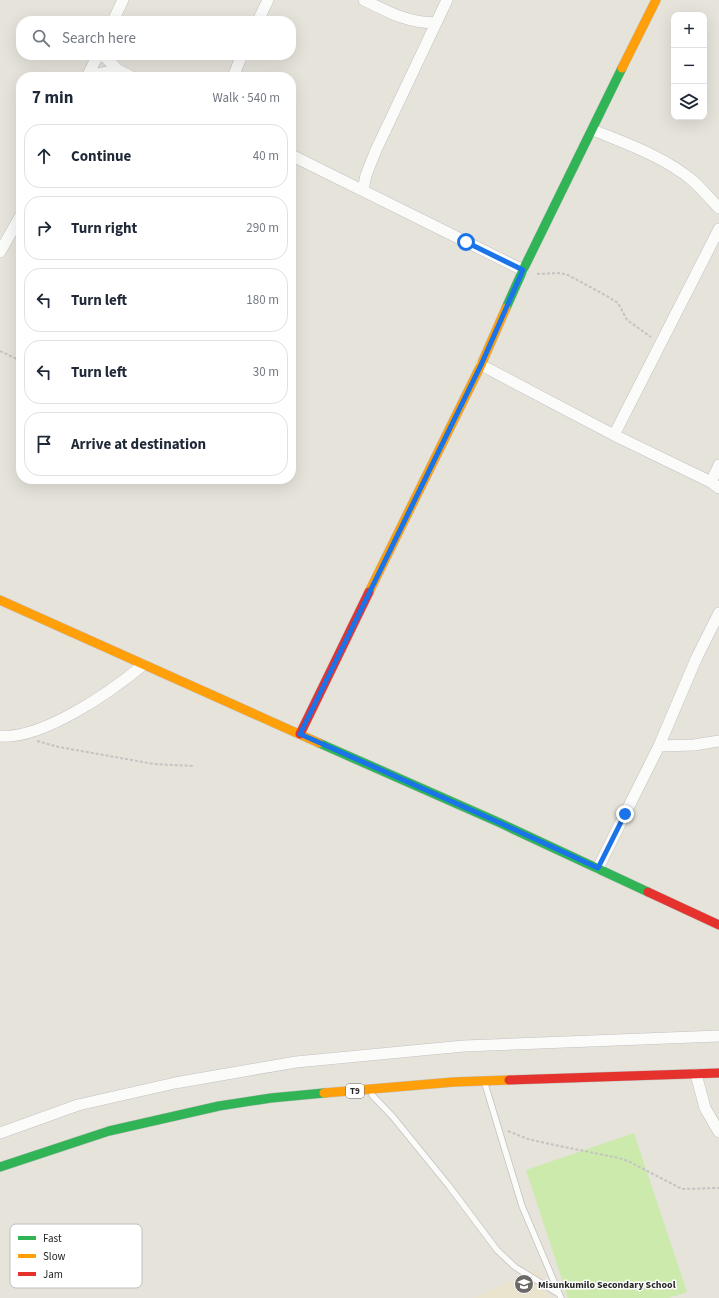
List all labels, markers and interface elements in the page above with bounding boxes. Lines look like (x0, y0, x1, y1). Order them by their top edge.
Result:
map controls (671, 12, 707, 120)
button: + (671, 12, 707, 48)
search box (16, 16, 296, 60)
icon: search (30, 27, 52, 49)
text: Search here (62, 28, 136, 49)
button: − (671, 48, 707, 84)
button: layers (671, 84, 707, 120)
text: 7 min (32, 86, 73, 110)
text: Walk · 540 m (212, 89, 280, 107)
icon: ahead (33, 145, 55, 167)
text: Continue (71, 146, 131, 167)
text: 40 m (253, 147, 279, 165)
icon: right (33, 217, 55, 239)
text: Turn right (71, 218, 137, 239)
text: 290 m (246, 219, 279, 237)
route start (457, 233, 475, 251)
icon: left (33, 289, 55, 311)
text: Turn left (71, 290, 127, 311)
text: 180 m (246, 291, 279, 309)
icon: left (33, 361, 55, 383)
text: Turn left (71, 362, 127, 383)
text: 30 m (253, 363, 279, 381)
icon: arrive (33, 433, 55, 455)
text: Arrive at destination (71, 434, 206, 455)
route end (616, 805, 634, 823)
road number: T9 (346, 1084, 364, 1098)
legend (10, 1224, 142, 1288)
text: Fast (43, 1231, 62, 1246)
text: Slow (43, 1249, 66, 1264)
text: Jam (43, 1267, 63, 1282)
school or university icon: Misunkumilo Secondary School (513, 1273, 535, 1295)
place label: Misunkumilo Secondary School (538, 1278, 676, 1292)

